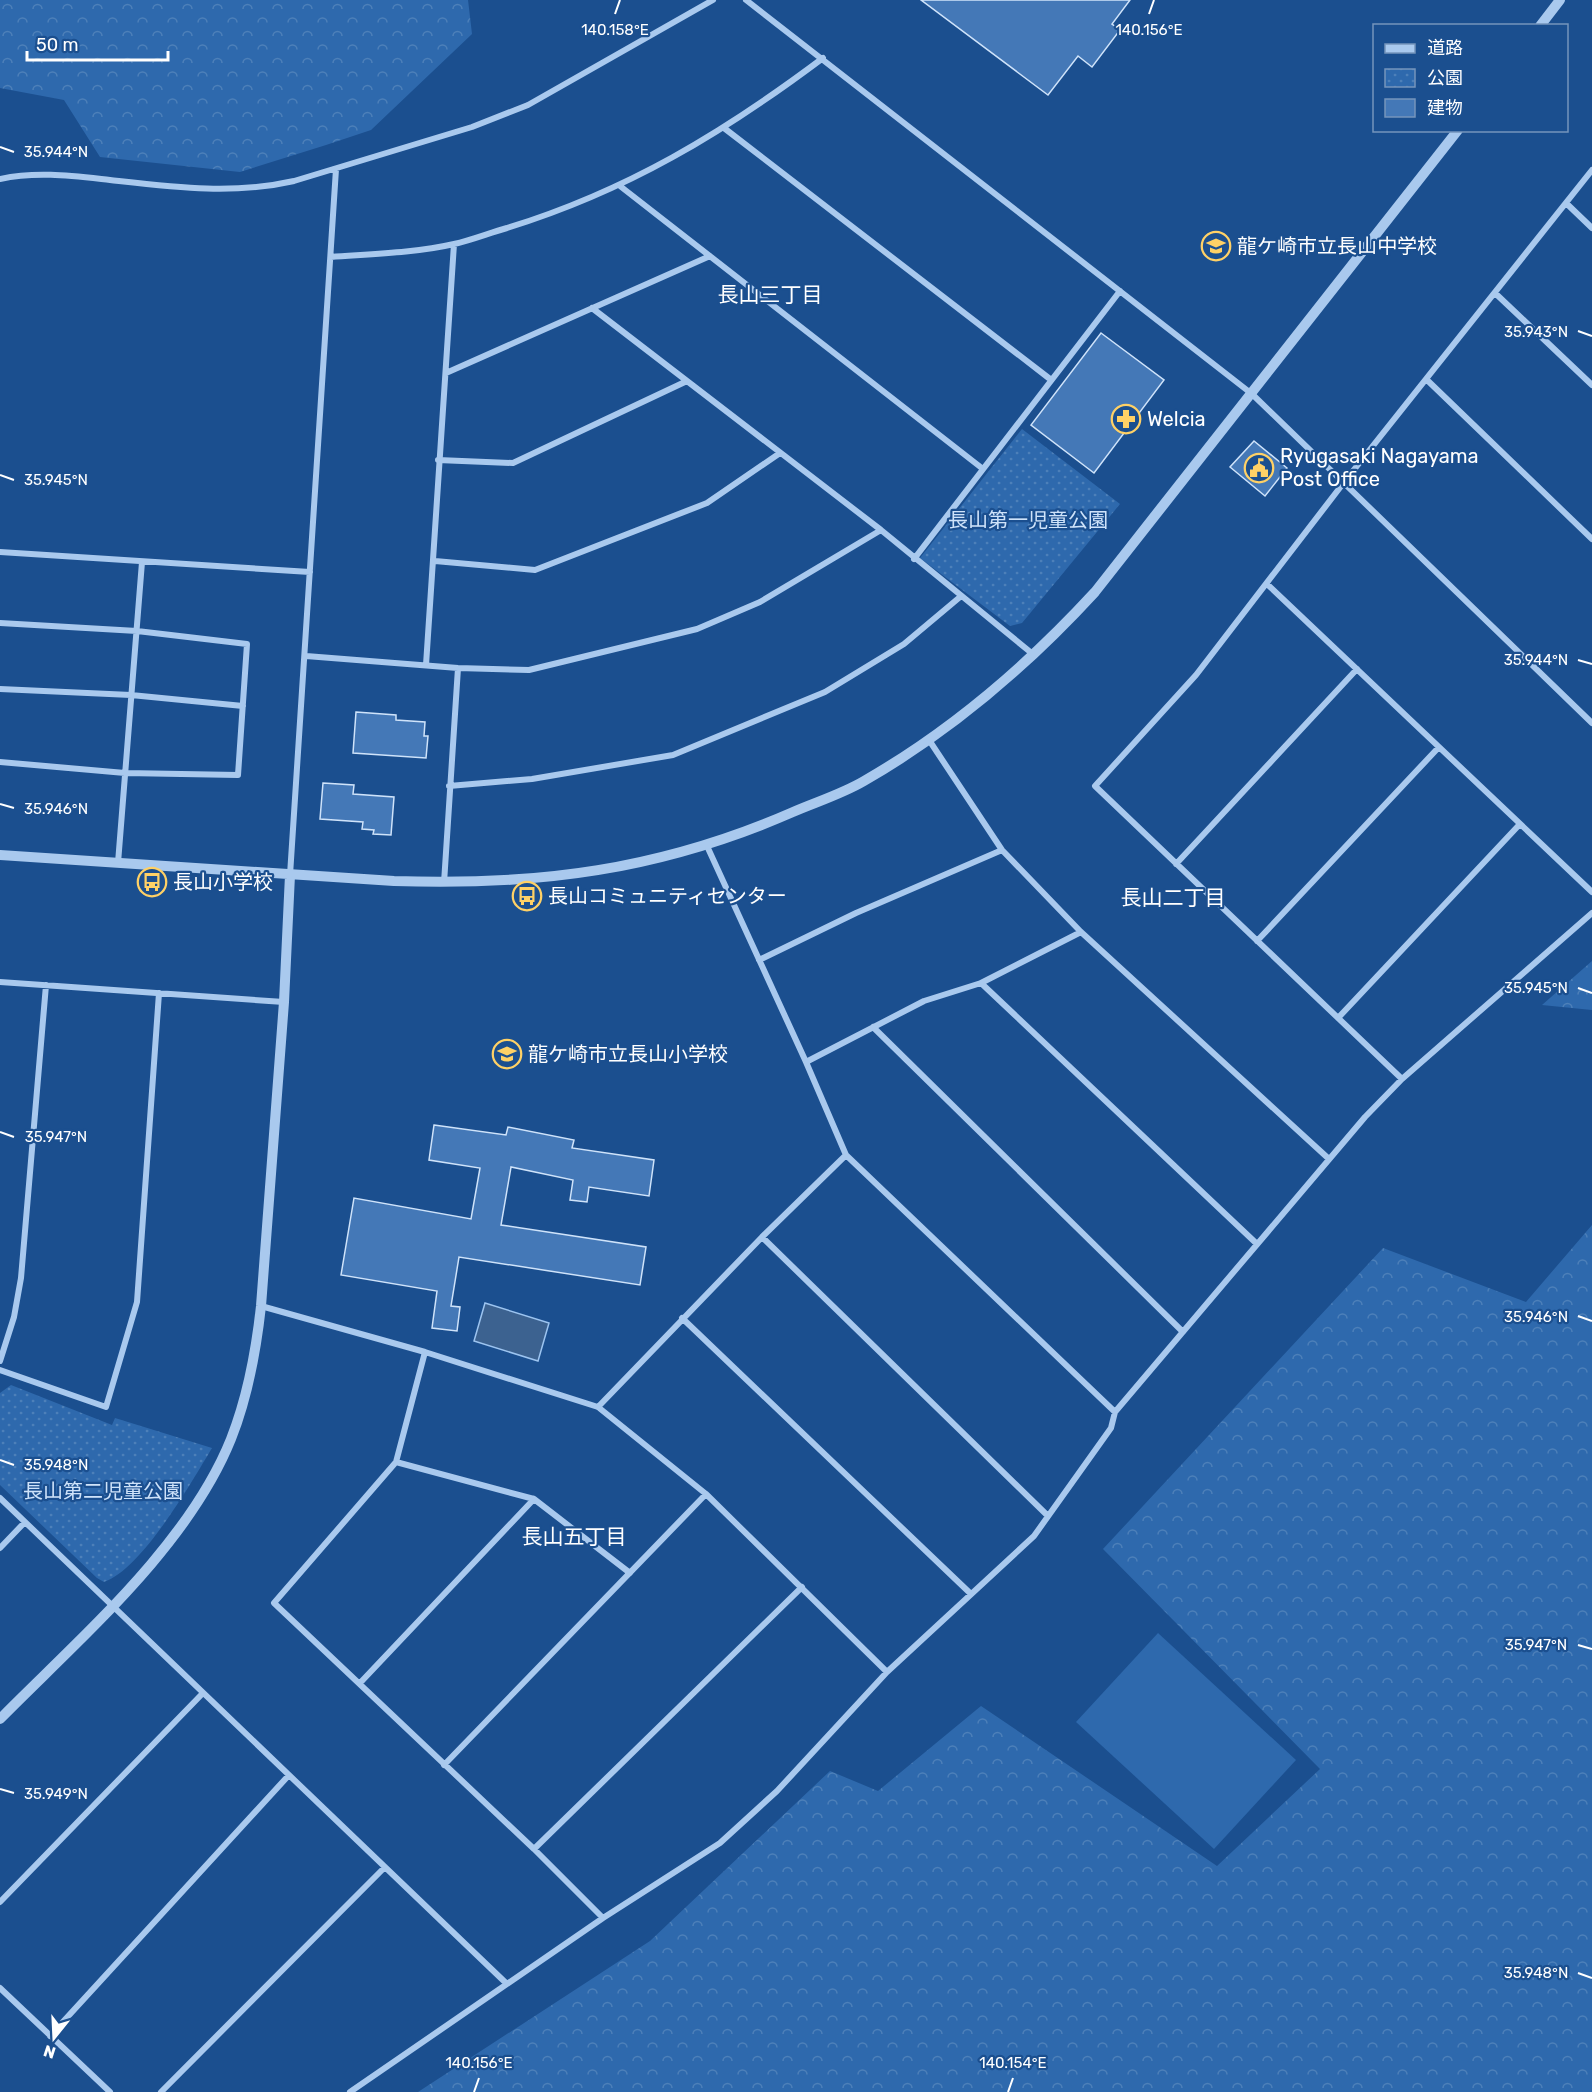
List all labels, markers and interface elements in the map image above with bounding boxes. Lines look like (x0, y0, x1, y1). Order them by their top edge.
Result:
text: 140.158°E (581, 21, 649, 39)
text: 140.156°E (1115, 21, 1183, 39)
scale bar (27, 24, 168, 62)
legend (1373, 24, 1568, 132)
text: 50 m (36, 34, 79, 56)
text: 道路 (1427, 37, 1463, 59)
text: 公園 (1427, 67, 1463, 89)
text: 建物 (1427, 97, 1463, 119)
text: 35.944°N (24, 143, 88, 161)
school or university icon: 龍ケ崎市立長山中学校 (1200, 230, 1232, 262)
place label: 龍ケ崎市立長山中学校 (1237, 234, 1437, 258)
district label: 長山三丁目 (718, 282, 823, 307)
text: 35.943°N (1504, 323, 1568, 341)
pharmacy icon: Welcia (1110, 403, 1142, 435)
place label: Welcia (1147, 407, 1206, 431)
place label: Ryugasaki Nagayama Post Office (1280, 444, 1479, 491)
public building icon: Ryugasaki Nagayama Post Office (1243, 452, 1275, 484)
text: 35.945°N (24, 471, 88, 489)
park label: 長山第一児童公園 (948, 508, 1108, 532)
text: 35.944°N (1504, 651, 1568, 669)
text: 35.946°N (24, 800, 88, 818)
bus stop icon: 長山小学校 (136, 866, 168, 898)
place label: 長山小学校 (173, 870, 273, 894)
bus stop icon: 長山コミュニティセンター (511, 880, 543, 912)
place label: 長山コミュニティセンター (548, 884, 787, 908)
district label: 長山二丁目 (1121, 885, 1226, 910)
text: 35.945°N (1504, 979, 1568, 997)
school or university icon: 龍ケ崎市立長山小学校 (491, 1038, 523, 1070)
place label: 龍ケ崎市立長山小学校 (528, 1042, 728, 1066)
text: 35.947°N (25, 1128, 87, 1146)
text: 35.946°N (1504, 1308, 1568, 1326)
text: 35.948°N (24, 1456, 88, 1474)
park label: 長山第二児童公園 (23, 1479, 183, 1503)
district label: 長山五丁目 (522, 1524, 627, 1549)
text: 35.947°N (1505, 1636, 1567, 1654)
text: 35.949°N (24, 1785, 88, 1803)
text: 35.948°N (1504, 1964, 1568, 1982)
north arrow (24, 2008, 84, 2068)
text: N (41, 2041, 58, 2063)
text: 140.156°E (445, 2054, 513, 2072)
text: 140.154°E (979, 2054, 1047, 2072)

